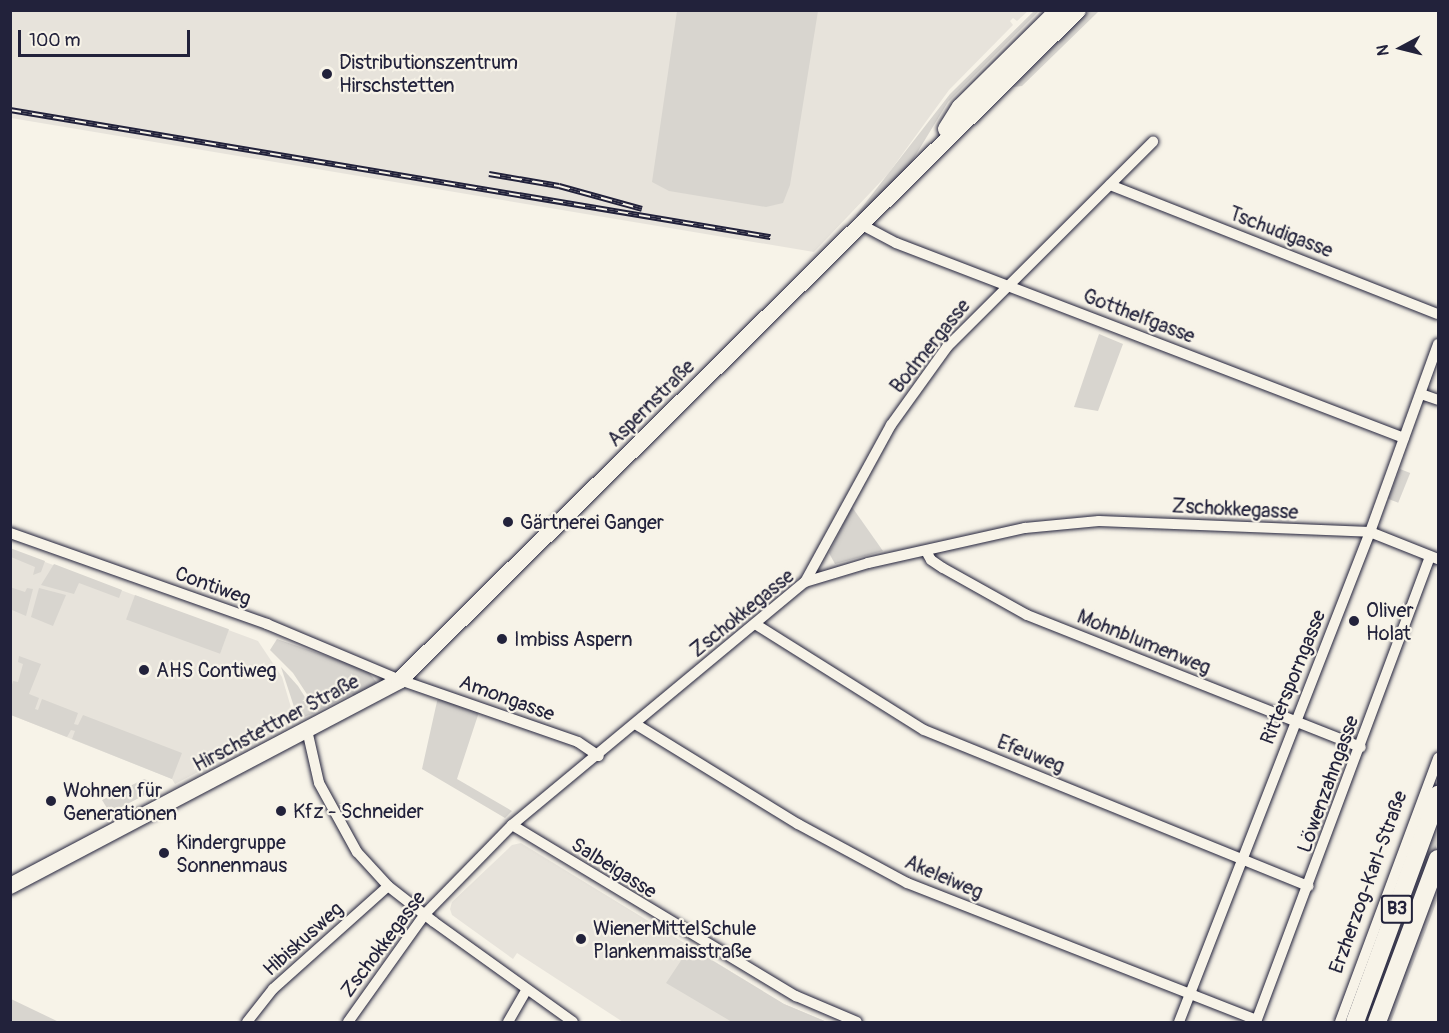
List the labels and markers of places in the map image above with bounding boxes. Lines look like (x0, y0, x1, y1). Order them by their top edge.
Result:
place label: Distributionszentrum Hirschstetten (339, 51, 518, 98)
marker: Distributionszentrum Hirschstetten (320, 67, 334, 81)
place label: Gärtnerei Ganger (520, 510, 664, 534)
marker: Gärtnerei Ganger (501, 515, 515, 529)
place label: Oliver Holat (1366, 598, 1414, 645)
marker: Oliver Holat (1347, 614, 1361, 628)
place label: Imbiss Aspern (514, 627, 633, 651)
marker: Imbiss Aspern (495, 632, 509, 646)
place label: AHS Contiweg (156, 658, 277, 682)
marker: AHS Contiweg (137, 663, 151, 677)
place label: Wohnen für Generationen (63, 778, 177, 825)
marker: Wohnen für Generationen (44, 794, 58, 808)
place label: Kfz - Schneider (293, 799, 424, 823)
marker: Kfz - Schneider (274, 804, 288, 818)
place label: Kindergruppe Sonnenmaus (176, 830, 287, 877)
marker: Kindergruppe Sonnenmaus (157, 846, 171, 860)
place label: WienerMittelSchule Plankenmaisstraße (593, 916, 756, 963)
marker: WienerMittelSchule Plankenmaisstraße (574, 932, 588, 946)

